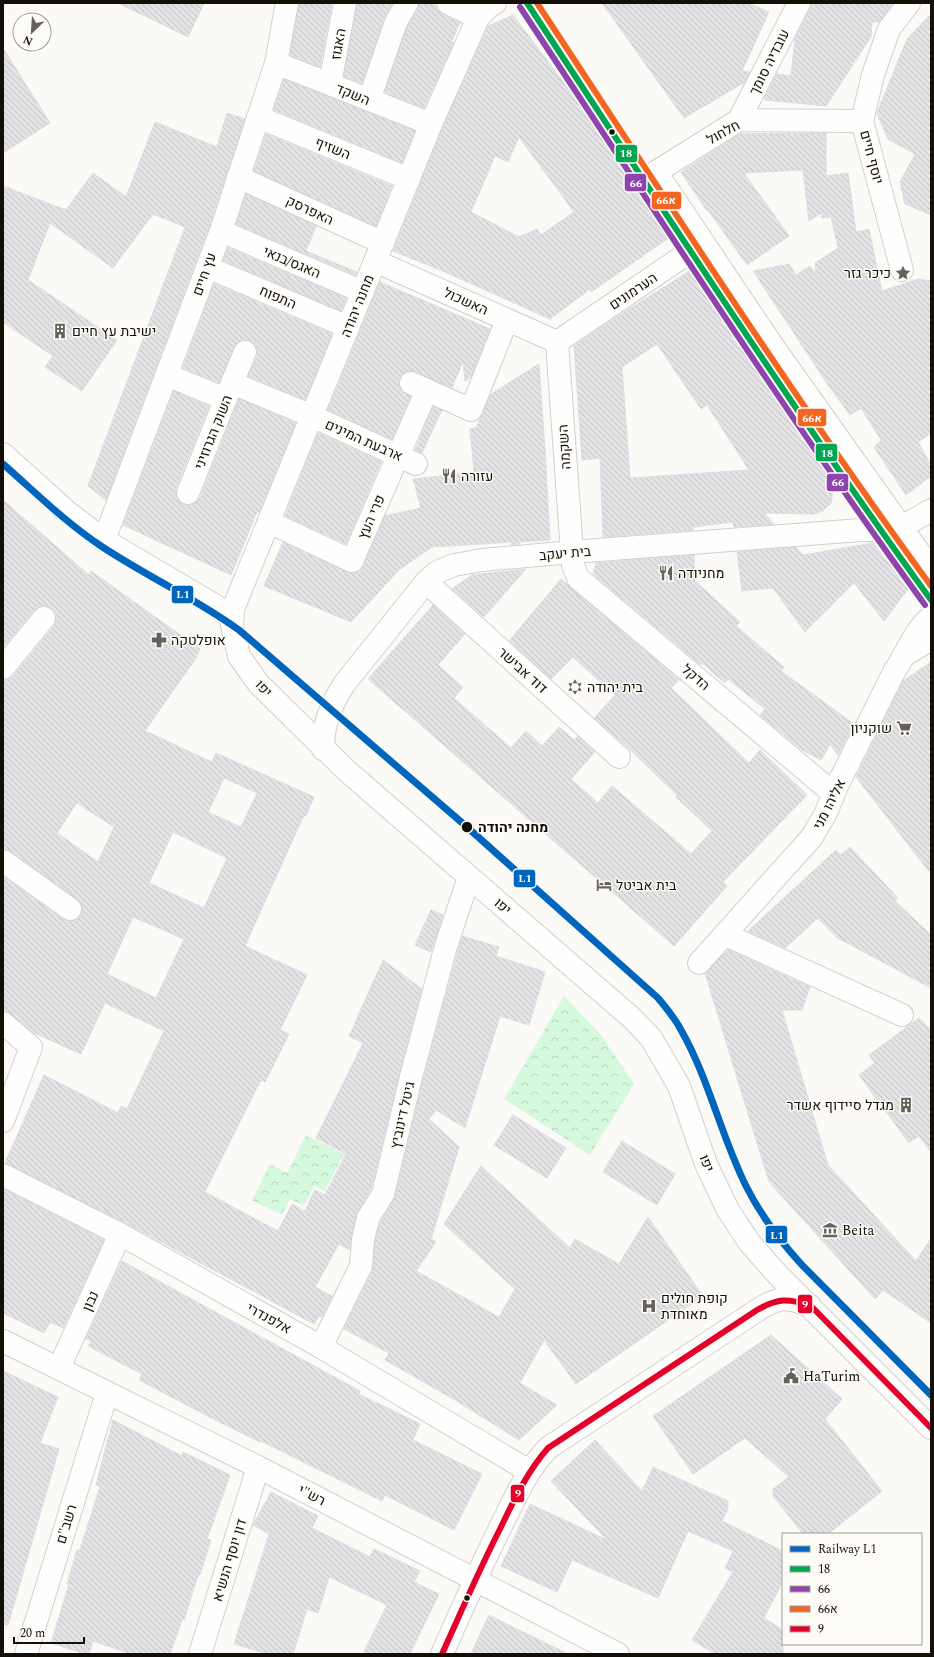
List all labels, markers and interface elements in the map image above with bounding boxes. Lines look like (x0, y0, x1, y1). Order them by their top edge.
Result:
north arrow (12, 12, 52, 52)
street label: עובדיה סומך (744, 26, 795, 99)
street label: האגוז (325, 27, 352, 62)
text: N (20, 31, 36, 50)
street label: השקד (332, 78, 373, 111)
street label: חלחול (703, 115, 744, 150)
unlabelled marker (607, 127, 617, 137)
street label: יוסף חיים (854, 128, 889, 186)
street label: השזיף (312, 132, 354, 165)
line badge: 18 (615, 144, 638, 163)
text: 18 (620, 145, 632, 162)
line badge: 66 (624, 173, 647, 192)
text: 66 (630, 175, 642, 192)
street label: האפרסק (282, 190, 337, 231)
line badge: 66א (651, 191, 682, 210)
text: 66א (656, 192, 676, 209)
street label: האגס/בנאי (260, 241, 324, 284)
street label: עץ חיים (187, 249, 222, 299)
place label: כיכר גזר (844, 263, 891, 284)
place icon: כיכר גזר (894, 264, 912, 282)
street label: הערמונים (605, 267, 662, 315)
street label: מחנה יהודה (335, 272, 380, 341)
street label: התפוח (256, 280, 300, 315)
street label: האשכול (440, 282, 492, 321)
place label: ישיבת עץ חיים (72, 321, 156, 342)
building icon: ישיבת עץ חיים (51, 322, 69, 340)
street label: השוק הגרוזיני (189, 392, 238, 473)
line badge: 66א (797, 408, 827, 427)
text: 66א (802, 410, 822, 427)
street label: ארבעת המינים (322, 414, 406, 467)
street label: השקמה (552, 424, 577, 470)
line badge: 18 (815, 443, 838, 462)
text: 18 (821, 445, 833, 462)
place label: עזורה (461, 466, 493, 487)
restaurant icon: עזורה (440, 467, 458, 485)
line badge: 66 (826, 473, 849, 492)
text: 66 (832, 474, 844, 491)
street label: פרי העץ (352, 491, 391, 543)
street label: בית יעקב (538, 541, 593, 566)
place label: מחניודה (678, 563, 724, 584)
restaurant icon: מחניודה (657, 564, 675, 582)
line badge: L1 (171, 585, 194, 604)
text: L1 (176, 586, 190, 603)
place label: אופלטקה (171, 630, 226, 651)
pharmacy icon: אופלטקה (150, 631, 168, 649)
street label: דוד אבישר (493, 642, 552, 699)
street label: הדקל (677, 659, 714, 696)
street label: יפו (250, 675, 277, 702)
place label: בית יהודה (587, 677, 644, 698)
synagogue icon: בית יהודה (566, 678, 584, 696)
place label: שוקניון (851, 718, 892, 739)
supermarket icon: שוקניון (895, 719, 913, 737)
street label: אליהו מני (808, 775, 851, 833)
place label: מחנה יהודה (478, 817, 548, 838)
marker: מחנה יהודה (460, 820, 474, 834)
line badge: L1 (513, 869, 536, 888)
text: L1 (518, 870, 532, 887)
place label: בית אביטל (616, 875, 677, 896)
hotel icon: בית אביטל (595, 876, 613, 894)
street label: יפו (489, 893, 516, 920)
street label: גיטל דינוביץ (385, 1079, 420, 1151)
place label: מגדל סיידוף אשדר (787, 1095, 894, 1116)
building icon: מגדל סיידוף אשדר (897, 1096, 915, 1114)
street label: יפו (694, 1151, 719, 1175)
place label: Beita (842, 1220, 874, 1241)
museum icon: Beita (821, 1221, 839, 1239)
line badge: L1 (765, 1225, 788, 1244)
text: L1 (770, 1227, 784, 1244)
street label: נבון (77, 1288, 104, 1315)
place label: קופת חולים מאוחדת (661, 1288, 728, 1325)
line badge: 9 (797, 1294, 813, 1314)
text: 9 (802, 1296, 808, 1313)
hospital icon: קופת חולים מאוחדת (640, 1297, 658, 1315)
street label: אלפנדרי (242, 1298, 295, 1339)
place label: HaTurim (803, 1366, 860, 1387)
public building icon: HaTurim (782, 1367, 800, 1385)
street label: רש"י (294, 1480, 329, 1511)
line badge: 9 (510, 1484, 525, 1503)
text: 9 (515, 1485, 521, 1502)
street label: רשב"ם (51, 1502, 82, 1547)
street label: דון יוסף הנשיא (207, 1516, 252, 1604)
legend (782, 1533, 922, 1645)
text: Railway L1 (818, 1540, 876, 1559)
text: 18 (818, 1560, 830, 1579)
text: 66 (818, 1580, 830, 1599)
unlabelled marker (462, 1593, 472, 1603)
text: 66א (818, 1600, 838, 1619)
scale bar (14, 1619, 84, 1645)
text: 9 (818, 1620, 824, 1639)
text: 20 m (20, 1624, 45, 1643)

